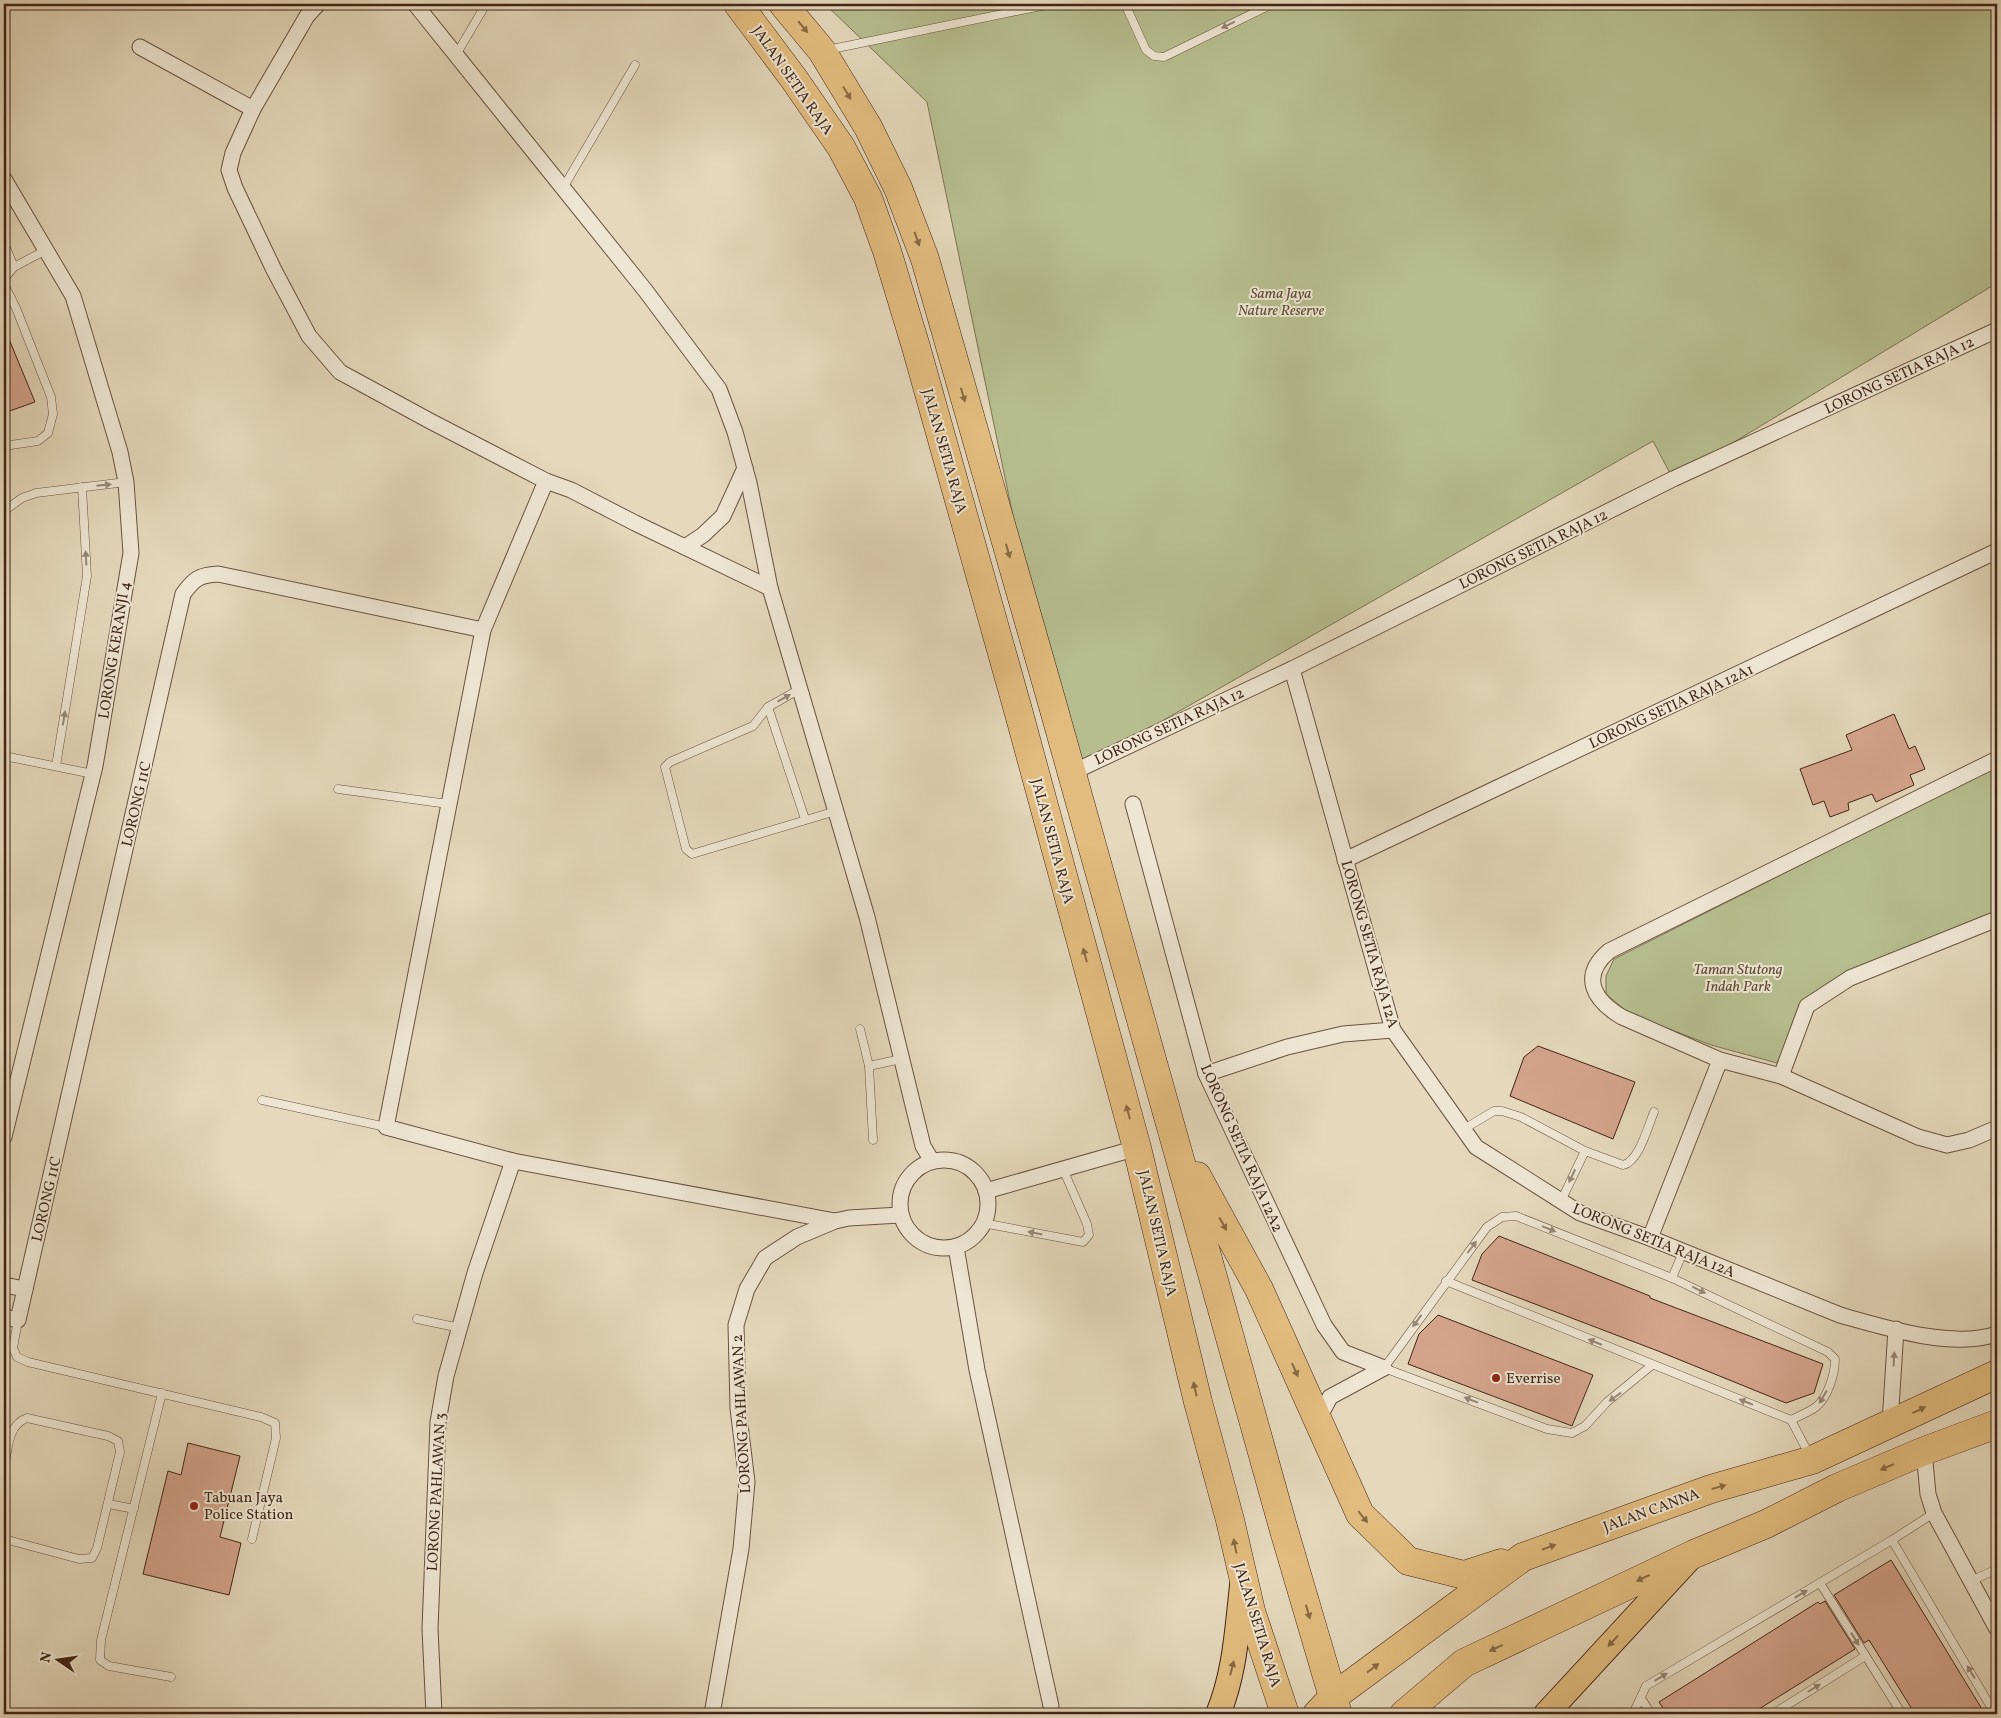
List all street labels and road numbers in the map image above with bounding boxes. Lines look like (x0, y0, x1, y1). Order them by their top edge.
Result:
street label: JALAN SETIA RAJA (746, 22, 838, 140)
street label: LORONG SETIA RAJA 12 (1821, 332, 1978, 420)
street label: JALAN SETIA RAJA (916, 386, 972, 517)
street label: LORONG SETIA RAJA 12 (1456, 505, 1612, 596)
street label: LORONG KERANJI 4 (94, 580, 137, 721)
street label: LORONG SETIA RAJA 12A1 (1586, 660, 1757, 755)
street label: LORONG SETIA RAJA 12 (1091, 683, 1248, 771)
street label: LORONG 11C (117, 759, 158, 849)
street label: JALAN SETIA RAJA (1025, 776, 1079, 907)
street label: LORONG SETIA RAJA 12A (1335, 858, 1403, 1031)
street label: LORONG SETIA RAJA 12A2 (1194, 1061, 1287, 1236)
street label: LORONG 11C (27, 1154, 68, 1244)
street label: JALAN SETIA RAJA (1132, 1168, 1181, 1299)
street label: LORONG SETIA RAJA 12A (1569, 1199, 1738, 1284)
street label: LORONG PAHLAWAN 2 (728, 1334, 757, 1494)
street label: LORONG PAHLAWAN 3 (423, 1412, 452, 1572)
street label: JALAN CANNA (1600, 1484, 1703, 1539)
street label: JALAN SETIA RAJA (1228, 1561, 1286, 1691)

